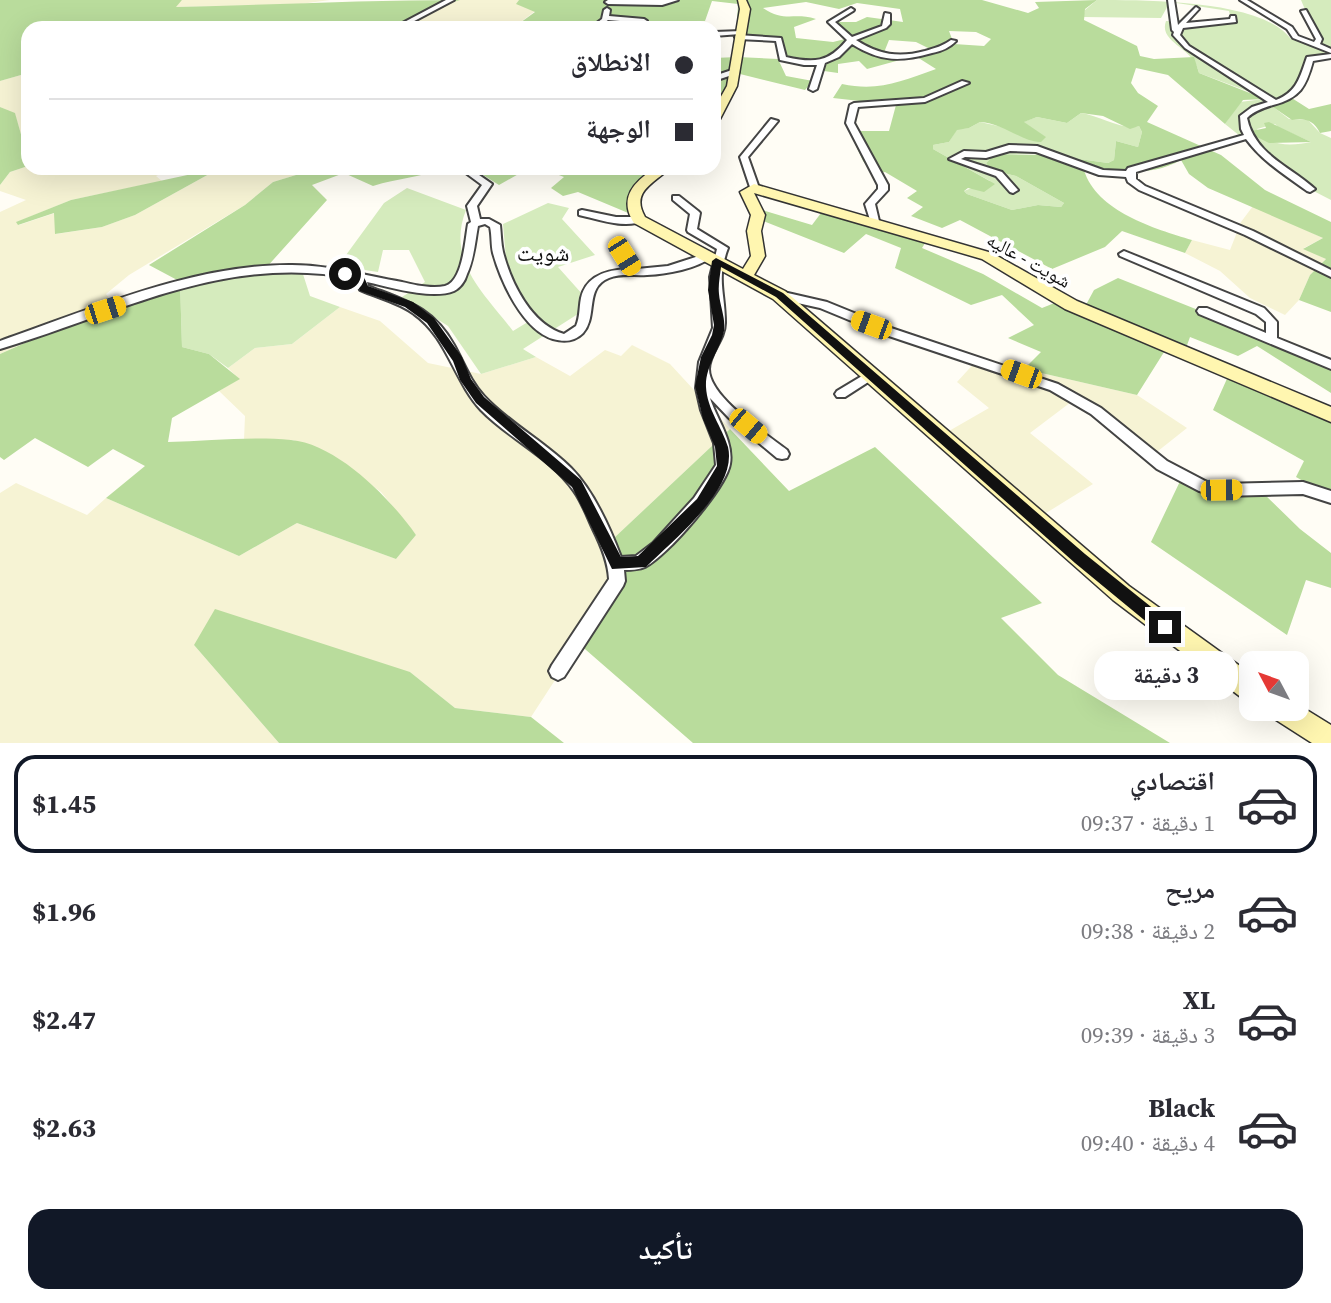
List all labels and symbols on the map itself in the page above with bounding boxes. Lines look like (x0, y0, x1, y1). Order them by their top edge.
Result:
street label: شويت - عاليه (982, 226, 1076, 294)
car (604, 233, 645, 279)
district label: شويت (517, 237, 569, 269)
route start (329, 258, 361, 290)
car (82, 294, 129, 326)
car (848, 308, 895, 342)
car (998, 357, 1045, 391)
car (726, 404, 771, 448)
car (1200, 479, 1243, 501)
route end (1149, 611, 1181, 643)
north arrow (1239, 651, 1309, 721)
callout: 3 دقيقة (1093, 652, 1237, 700)

